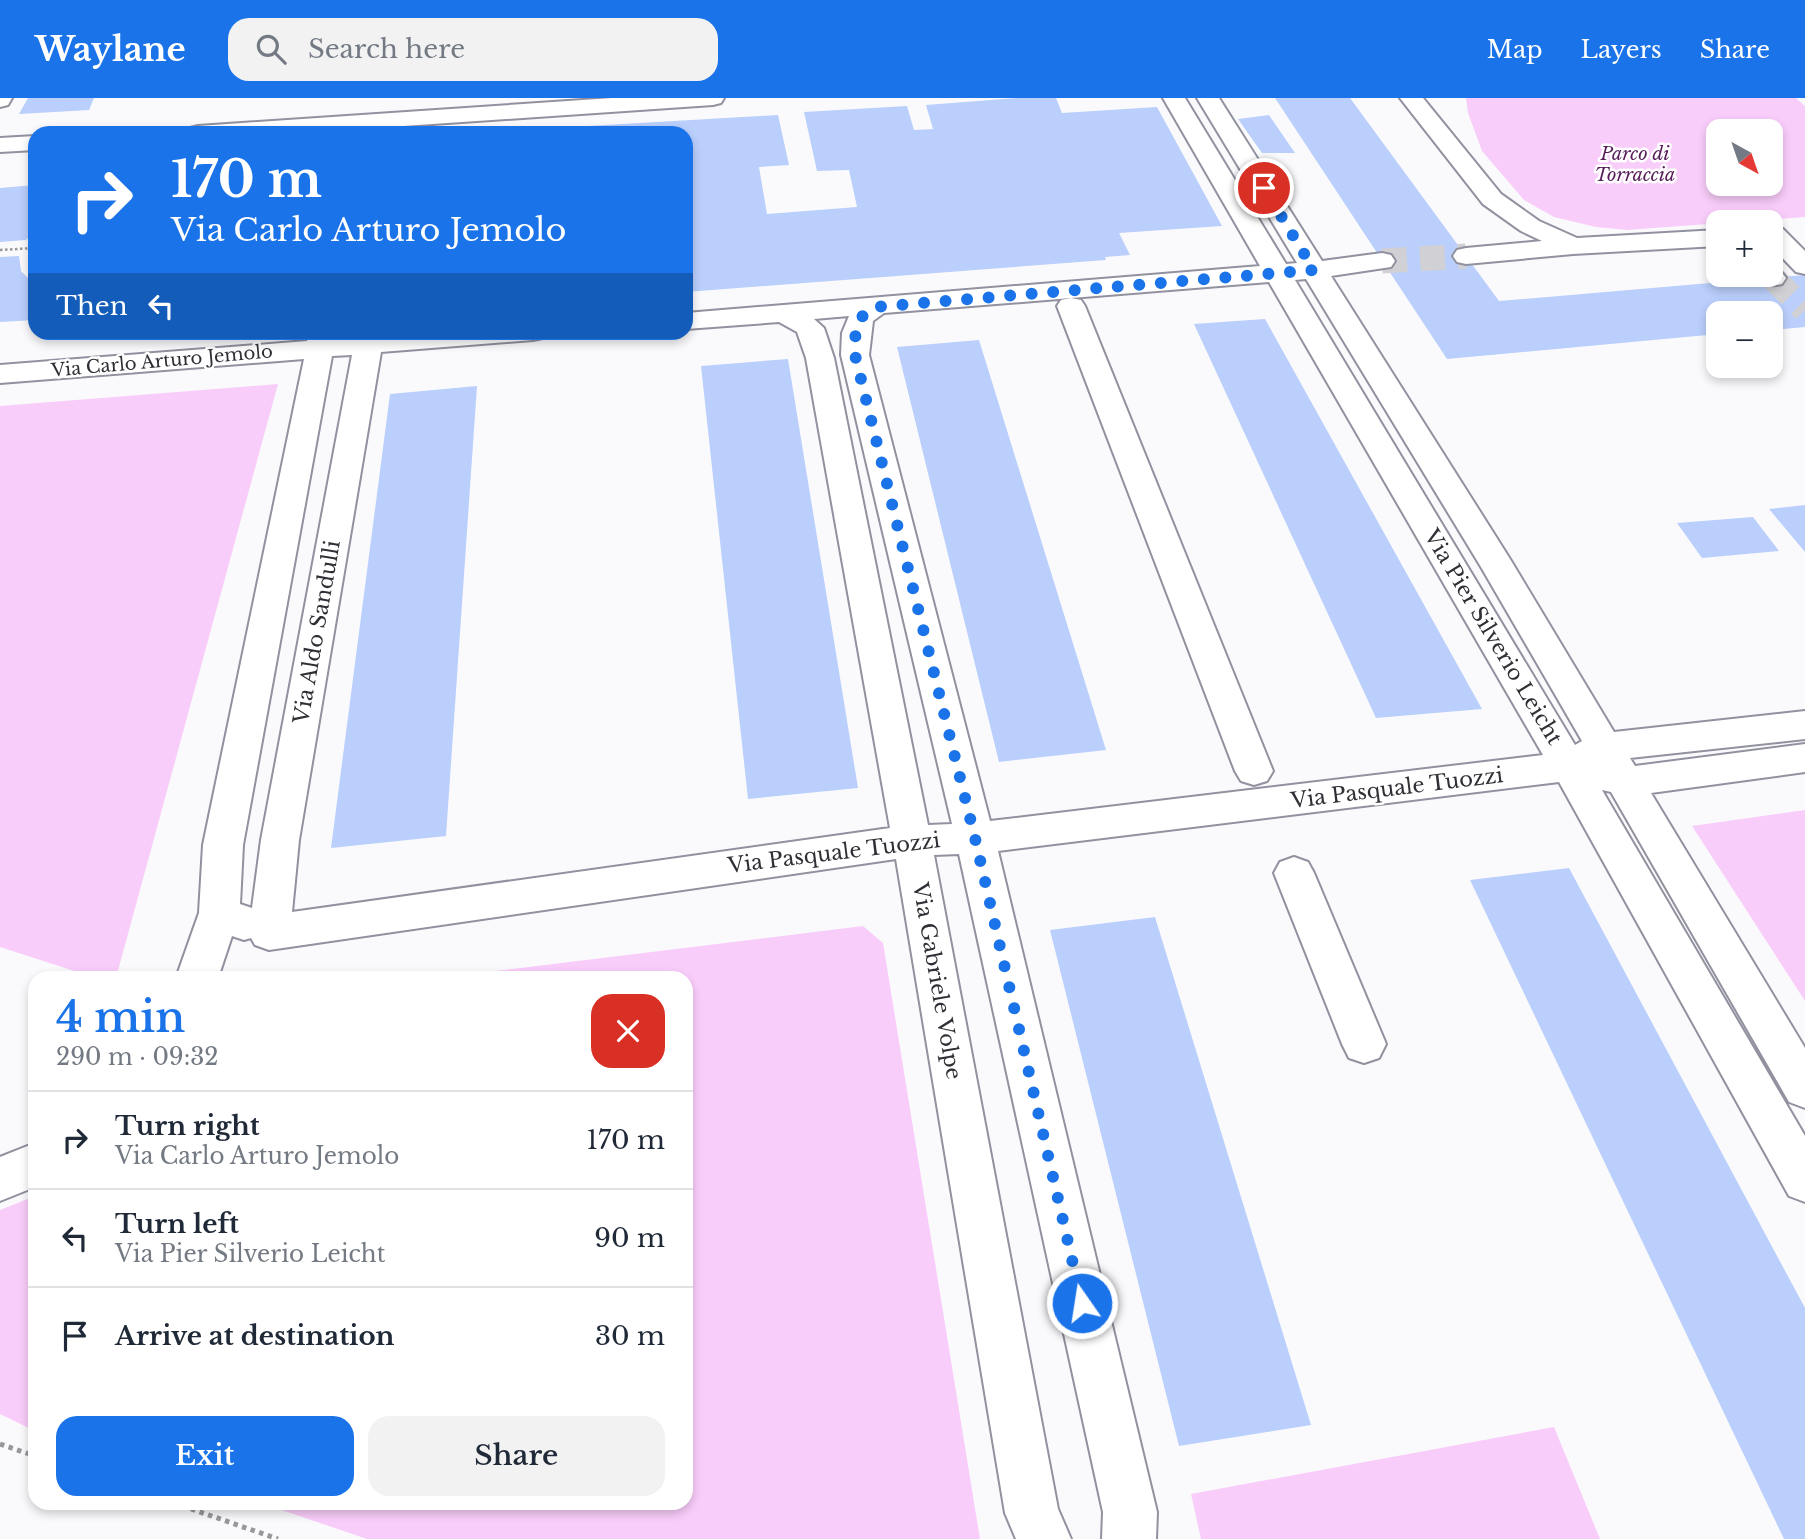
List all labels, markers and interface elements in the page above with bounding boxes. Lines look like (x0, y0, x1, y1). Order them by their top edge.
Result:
search box (228, 18, 718, 81)
text: Waylane (35, 29, 186, 70)
icon: search (252, 30, 290, 68)
text: Search here (308, 33, 465, 65)
text: Map (1487, 35, 1543, 64)
text: Layers (1581, 35, 1662, 64)
text: Share (1700, 35, 1770, 64)
north arrow (1706, 119, 1783, 196)
map controls (1706, 119, 1783, 378)
park label: Parco di Torraccia (1595, 143, 1675, 186)
text: 170 m (171, 149, 322, 210)
icon: right (56, 154, 147, 245)
pin (1234, 158, 1294, 218)
icon: arrive (1245, 169, 1283, 207)
text: Via Carlo Arturo Jemolo (171, 210, 566, 250)
button: + (1706, 210, 1783, 287)
icon: left (142, 287, 180, 325)
text: Then (56, 290, 128, 322)
button: − (1706, 301, 1783, 378)
street label: Via Carlo Arturo Jemolo (49, 340, 274, 382)
street label: Via Pier Silverio Leicht (1418, 524, 1568, 750)
street label: Via Aldo Sandulli (288, 538, 346, 727)
street label: Via Pasquale Tuozzi (1288, 762, 1505, 814)
street label: Via Pasquale Tuozzi (725, 827, 942, 879)
street label: Via Gabriele Volpe (907, 880, 967, 1081)
text: 4 min (56, 991, 185, 1043)
button: close (591, 994, 665, 1068)
text: 290 m · 09:32 (56, 1043, 219, 1071)
text: Turn right (115, 1110, 260, 1142)
icon: right (56, 1121, 94, 1159)
text: 170 m (586, 1124, 665, 1156)
text: Via Carlo Arturo Jemolo (115, 1142, 399, 1170)
text: Turn left (115, 1208, 239, 1240)
icon: left (56, 1219, 94, 1257)
text: 90 m (594, 1222, 665, 1254)
text: Via Pier Silverio Leicht (115, 1240, 385, 1268)
position arrow (1045, 1266, 1119, 1340)
icon: arrive (56, 1317, 94, 1355)
text: Arrive at destination (115, 1320, 395, 1352)
text: 30 m (595, 1320, 665, 1352)
button: Exit (56, 1416, 354, 1496)
button: Share (368, 1416, 665, 1496)

